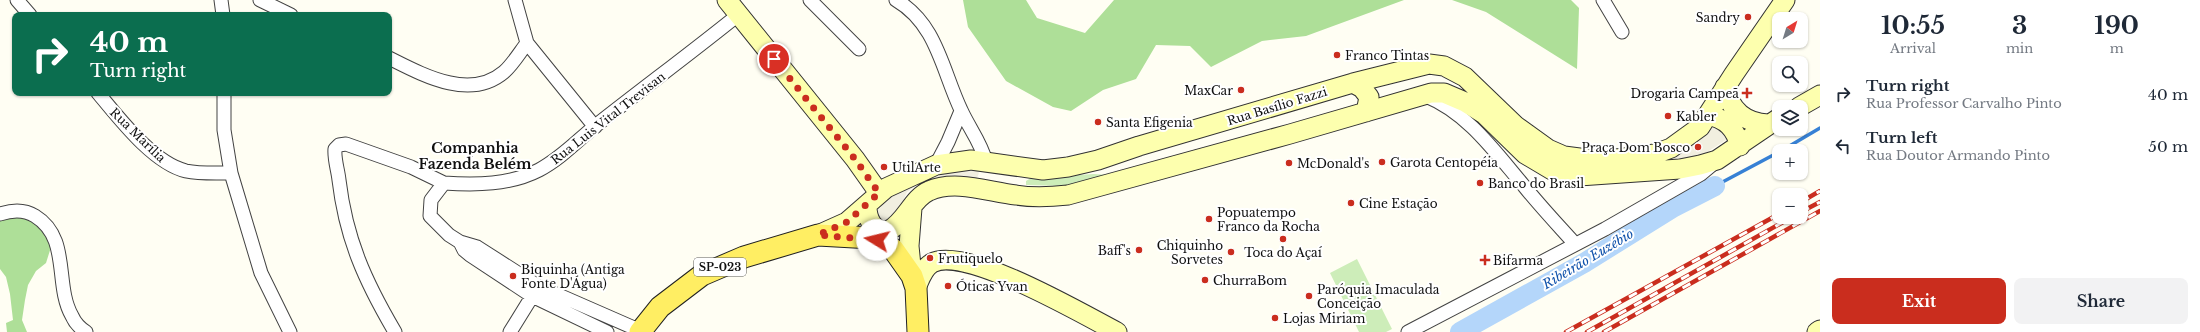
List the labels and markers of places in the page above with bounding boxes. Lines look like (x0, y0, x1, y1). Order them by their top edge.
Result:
place label: Sandry (1696, 10, 1740, 25)
marker: Sandry (1743, 12, 1753, 22)
pin (757, 42, 791, 76)
place label: Franco Tintas (1345, 48, 1429, 63)
marker: Franco Tintas (1332, 50, 1342, 60)
place label: MaxCar (1184, 83, 1233, 98)
marker: MaxCar (1236, 85, 1246, 95)
place label: Drogaria Campeã (1631, 86, 1739, 101)
marker: Drogaria Campeã (1742, 88, 1752, 98)
place label: Kabler (1676, 109, 1717, 124)
marker: Kabler (1663, 111, 1673, 121)
place label: Santa Efigenia (1106, 115, 1193, 130)
marker: Santa Efigenia (1093, 117, 1103, 127)
place label: Praça Dom Bosco (1581, 140, 1690, 155)
marker: Praça Dom Bosco (1693, 142, 1703, 152)
place label: Garota Centopéia (1390, 155, 1498, 170)
place label: McDonald's (1297, 156, 1369, 171)
marker: Garota Centopéia (1377, 157, 1387, 167)
marker: McDonald's (1284, 158, 1294, 168)
place label: UtilArte (892, 160, 941, 175)
marker: UtilArte (879, 162, 889, 172)
place label: Banco do Brasil (1488, 176, 1584, 191)
marker: Banco do Brasil (1475, 178, 1485, 188)
place label: Cine Estação (1359, 196, 1438, 211)
marker: Cine Estação (1346, 198, 1356, 208)
place label: Popuatempo Franco da Rocha (1217, 205, 1320, 234)
marker: Popuatempo Franco da Rocha (1204, 214, 1214, 224)
marker: Toca do Açaí (1278, 234, 1288, 244)
place label: Chiquinho Sorvetes (1157, 238, 1223, 267)
place label: Baff's (1098, 243, 1131, 258)
marker: Baff's (1134, 245, 1144, 255)
place label: Toca do Açaí (1244, 245, 1323, 260)
marker: Chiquinho Sorvetes (1226, 247, 1236, 257)
place label: Frutiquelo (938, 251, 1003, 266)
marker: Frutiquelo (925, 253, 935, 263)
place label: Bifarma (1493, 253, 1543, 268)
marker: Bifarma (1480, 255, 1490, 265)
place label: Biquinha (Antiga Fonte D'Água) (521, 262, 625, 291)
marker: Biquinha (Antiga Fonte D'Água) (508, 271, 518, 281)
place label: ChurraBom (1213, 273, 1287, 288)
marker: ChurraBom (1200, 275, 1210, 285)
place label: Óticas Yvan (956, 278, 1028, 294)
marker: Óticas Yvan (943, 281, 953, 291)
place label: Paróquia Imaculada Conceição (1317, 282, 1440, 311)
marker: Paróquia Imaculada Conceição (1304, 291, 1314, 301)
place label: Lojas Miriam (1283, 311, 1365, 326)
marker: Lojas Miriam (1270, 313, 1280, 323)

